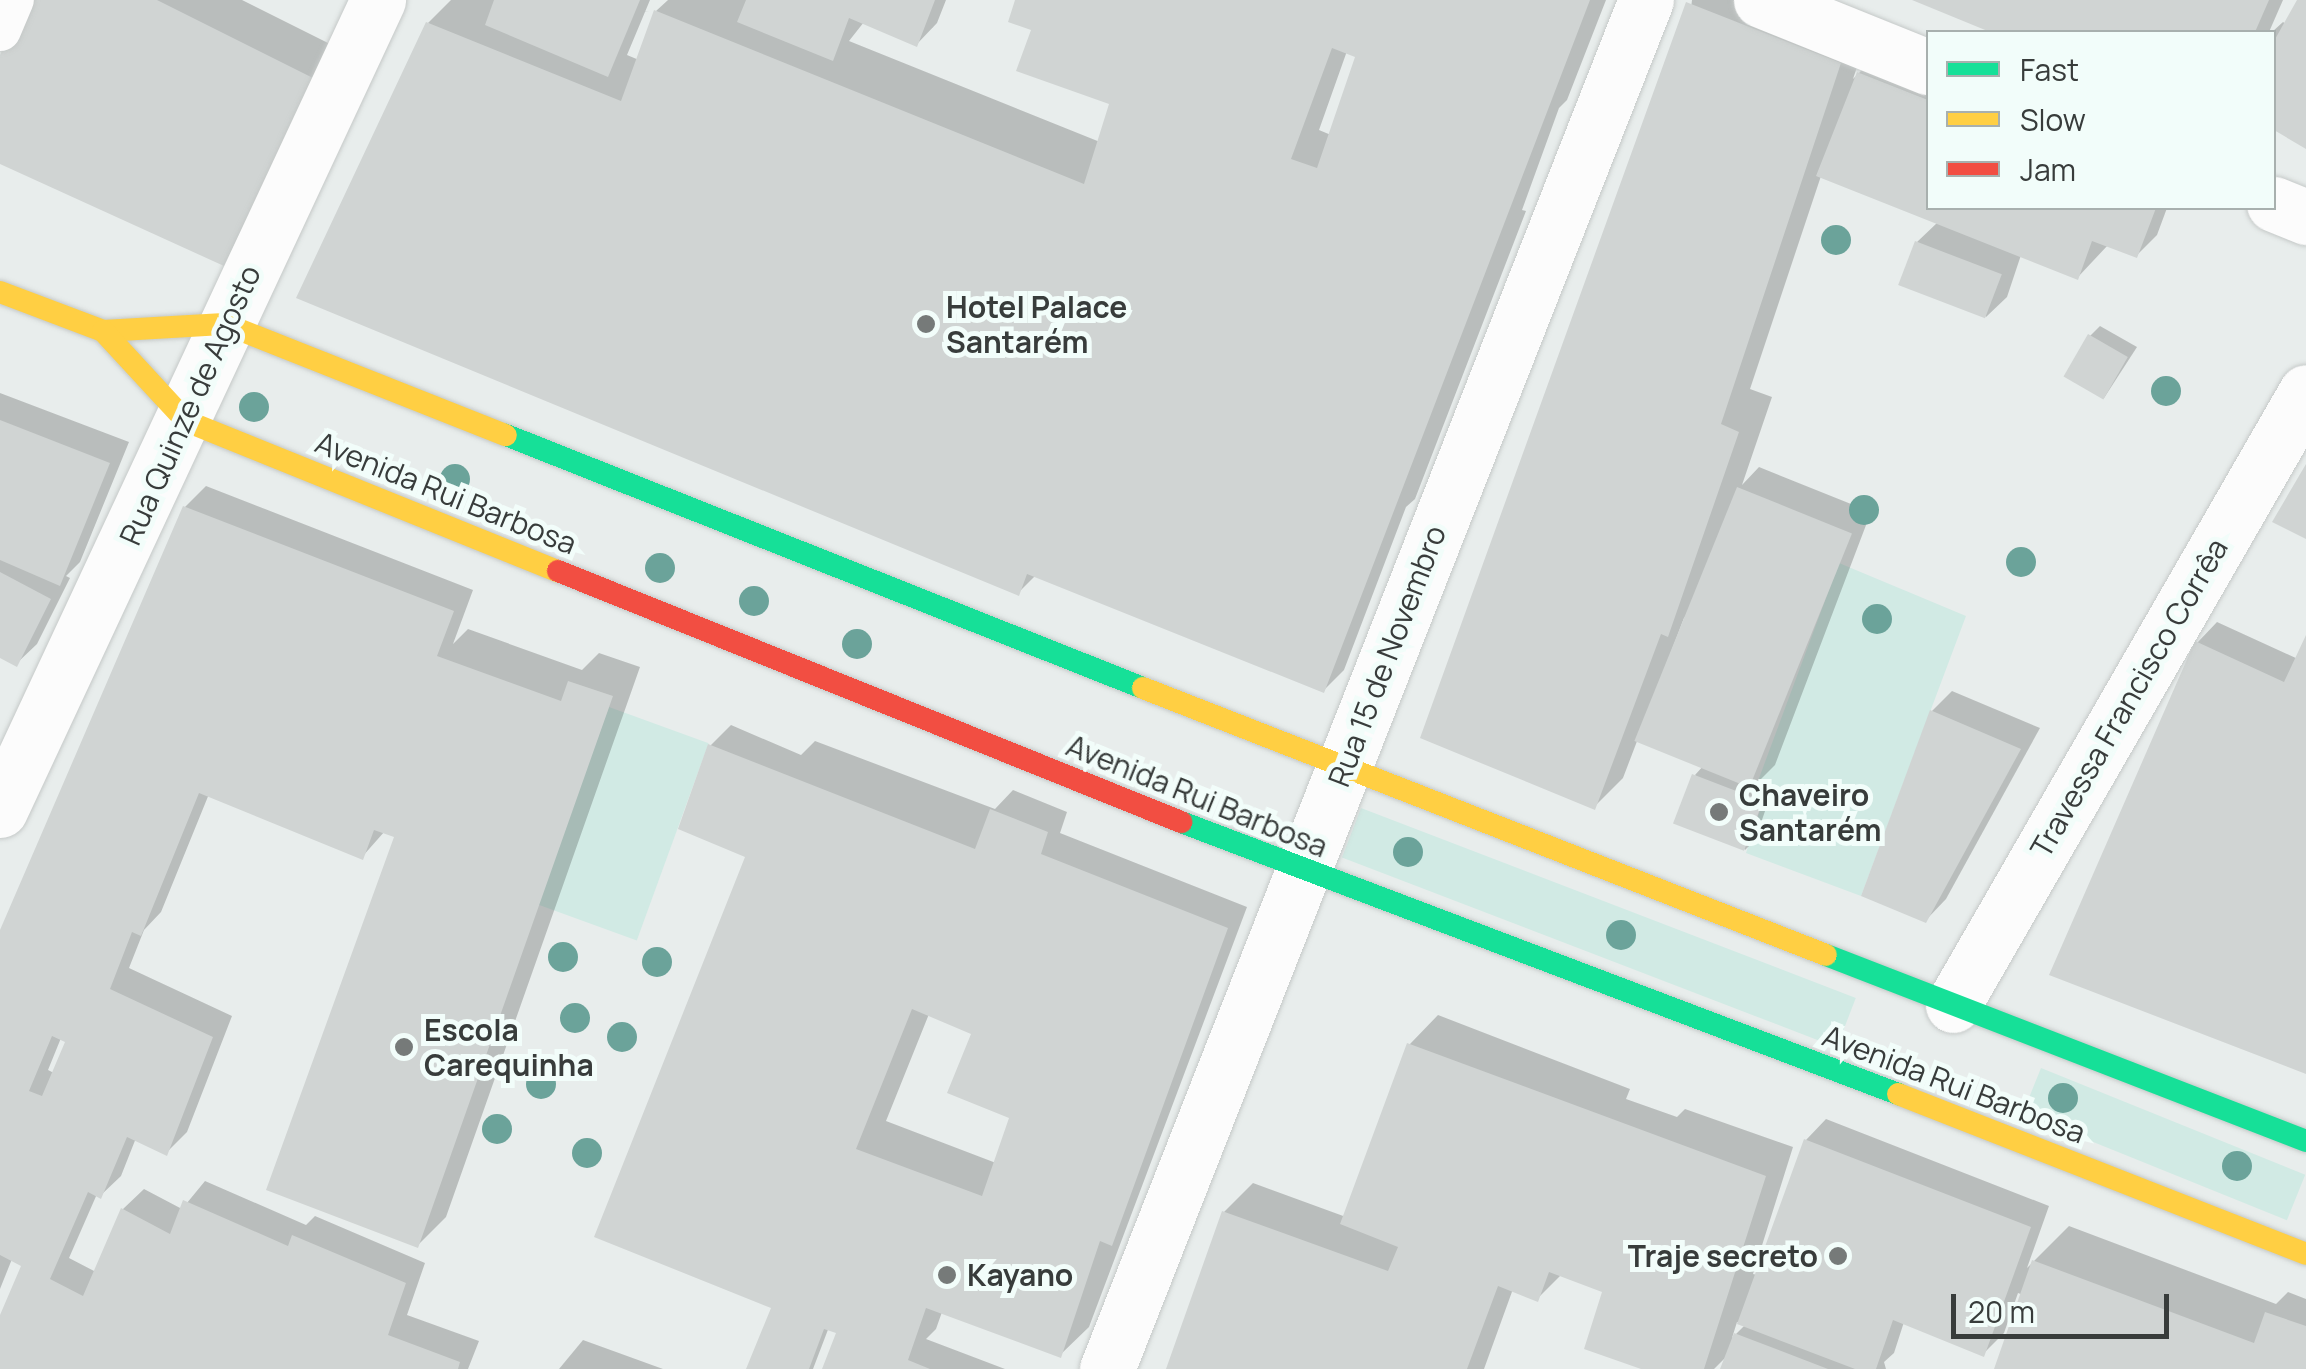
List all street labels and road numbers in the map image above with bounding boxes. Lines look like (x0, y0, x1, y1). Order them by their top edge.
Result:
street label: Rua Quinze de Agosto (112, 259, 268, 551)
street label: Avenida Rui Barbosa (310, 424, 582, 562)
street label: Rua 15 de Novembro (1321, 520, 1453, 792)
street label: Travessa Francisco Corrêa (2023, 532, 2235, 864)
street label: Avenida Rui Barbosa (1061, 727, 1333, 865)
street label: Avenida Rui Barbosa (1818, 1017, 2090, 1151)

